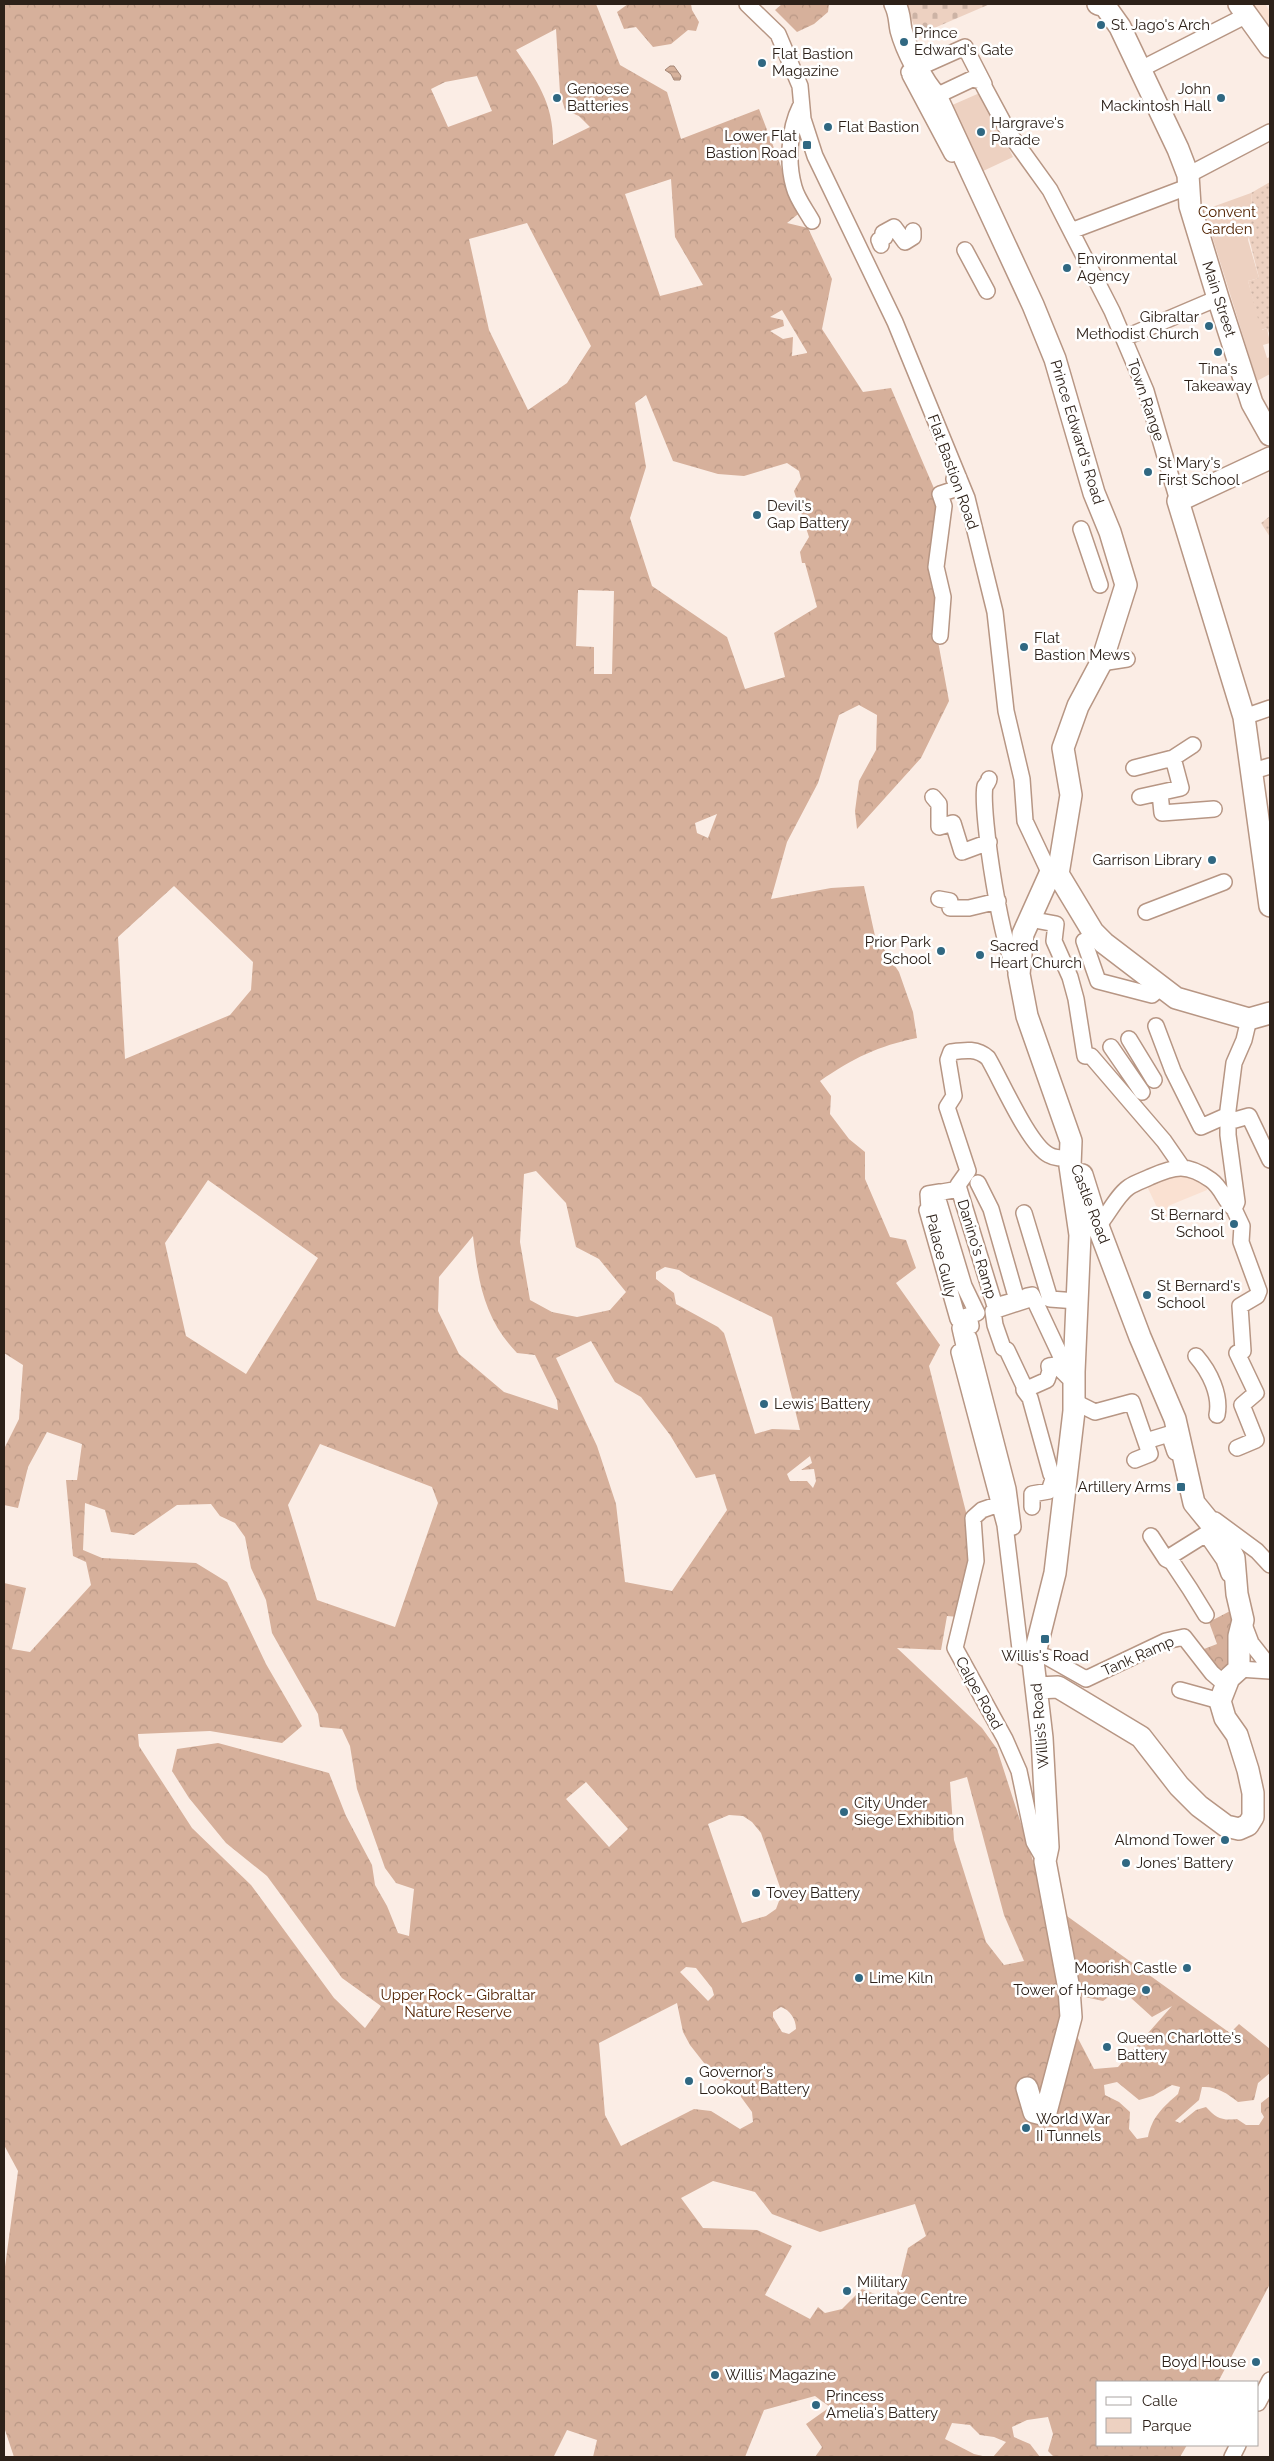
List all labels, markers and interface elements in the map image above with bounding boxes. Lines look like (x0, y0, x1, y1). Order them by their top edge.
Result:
place label: St. Jago's Arch (1111, 16, 1210, 34)
marker: St. Jago's Arch (1095, 19, 1107, 31)
place label: Prince Edward's Gate (914, 24, 1013, 59)
marker: Prince Edward's Gate (898, 36, 910, 48)
place label: Flat Bastion Magazine (772, 45, 853, 80)
marker: Flat Bastion Magazine (756, 57, 768, 69)
place label: Genoese Batteries (567, 80, 629, 115)
place label: John Mackintosh Hall (1101, 80, 1212, 115)
marker: Genoese Batteries (551, 92, 563, 104)
marker: John Mackintosh Hall (1215, 92, 1227, 104)
place label: Hargrave's Parade (991, 114, 1064, 149)
place label: Flat Bastion (838, 118, 919, 136)
marker: Flat Bastion (822, 121, 834, 133)
marker: Hargrave's Parade (975, 126, 987, 138)
place label: Lower Flat Bastion Road (706, 127, 797, 162)
marker: Lower Flat Bastion Road (801, 139, 813, 151)
park label: Convent Garden (1198, 203, 1256, 238)
place label: Environmental Agency (1077, 250, 1178, 285)
street label: Main Street (1198, 259, 1240, 339)
marker: Environmental Agency (1061, 262, 1073, 274)
place label: Gibraltar Methodist Church (1076, 308, 1200, 343)
marker: Gibraltar Methodist Church (1203, 320, 1215, 332)
marker: Tina's Takeaway (1212, 346, 1224, 358)
street label: Town Range (1124, 357, 1169, 444)
street label: Prince Edward's Road (1046, 358, 1108, 506)
place label: Tina's Takeaway (1184, 360, 1252, 395)
street label: Flat Bastion Road (924, 412, 982, 532)
place label: St Mary's First School (1158, 454, 1240, 489)
marker: St Mary's First School (1142, 466, 1154, 478)
place label: Devil's Gap Battery (767, 497, 849, 532)
marker: Devil's Gap Battery (751, 509, 763, 521)
place label: Flat Bastion Mews (1034, 629, 1130, 664)
marker: Flat Bastion Mews (1018, 641, 1030, 653)
place label: Garrison Library (1092, 851, 1202, 869)
marker: Garrison Library (1206, 854, 1218, 866)
place label: Prior Park School (865, 933, 932, 968)
place label: Sacred Heart Church (990, 937, 1082, 972)
marker: Prior Park School (935, 945, 947, 957)
marker: Sacred Heart Church (974, 949, 986, 961)
street label: Castle Road (1067, 1162, 1113, 1246)
street label: Danino's Ramp (953, 1197, 1001, 1301)
place label: St Bernard School (1151, 1206, 1225, 1241)
street label: Palace Gully (922, 1212, 960, 1300)
marker: St Bernard School (1228, 1218, 1240, 1230)
place label: St Bernard's School (1157, 1277, 1240, 1312)
marker: St Bernard's School (1141, 1289, 1153, 1301)
place label: Lewis' Battery (774, 1395, 871, 1413)
marker: Lewis' Battery (758, 1398, 770, 1410)
place label: Artillery Arms (1078, 1478, 1171, 1496)
marker: Artillery Arms (1175, 1481, 1187, 1493)
street label: Tank Ramp (1099, 1632, 1177, 1680)
marker: Willis's Road (1039, 1633, 1051, 1645)
place label: Willis's Road (1001, 1647, 1089, 1665)
street label: Calpe Road (952, 1653, 1006, 1733)
street label: Willis’s Road (1027, 1682, 1053, 1770)
place label: City Under Siege Exhibition (854, 1794, 964, 1829)
marker: City Under Siege Exhibition (838, 1806, 850, 1818)
place label: Almond Tower (1114, 1831, 1216, 1849)
marker: Almond Tower (1219, 1834, 1231, 1846)
place label: Jones' Battery (1136, 1854, 1233, 1872)
marker: Jones' Battery (1120, 1857, 1132, 1869)
place label: Tovey Battery (766, 1884, 860, 1902)
marker: Tovey Battery (750, 1887, 762, 1899)
place label: Moorish Castle (1074, 1959, 1177, 1977)
marker: Moorish Castle (1181, 1962, 1193, 1974)
place label: Lime Kiln (869, 1969, 933, 1987)
marker: Lime Kiln (853, 1972, 865, 1984)
place label: Tower of Homage (1013, 1981, 1136, 1999)
marker: Tower of Homage (1140, 1984, 1152, 1996)
park label: Upper Rock - Gibraltar Nature Reserve (380, 1986, 536, 2021)
place label: Queen Charlotte's Battery (1117, 2029, 1241, 2064)
marker: Queen Charlotte's Battery (1101, 2041, 1113, 2053)
place label: Governor's Lookout Battery (699, 2063, 810, 2098)
marker: Governor's Lookout Battery (683, 2075, 695, 2087)
place label: World War II Tunnels (1036, 2110, 1111, 2145)
marker: World War II Tunnels (1020, 2122, 1032, 2134)
place label: Military Heritage Centre (857, 2273, 967, 2308)
marker: Military Heritage Centre (841, 2285, 853, 2297)
place label: Boyd House (1162, 2353, 1246, 2371)
marker: Boyd House (1250, 2356, 1262, 2368)
place label: Willis' Magazine (725, 2366, 836, 2384)
marker: Willis' Magazine (709, 2369, 721, 2381)
legend (1096, 2381, 1259, 2446)
place label: Princess Amelia's Battery (826, 2387, 938, 2422)
text: Calle (1142, 2392, 1178, 2410)
marker: Princess Amelia's Battery (810, 2399, 822, 2411)
text: Parque (1142, 2417, 1192, 2435)

